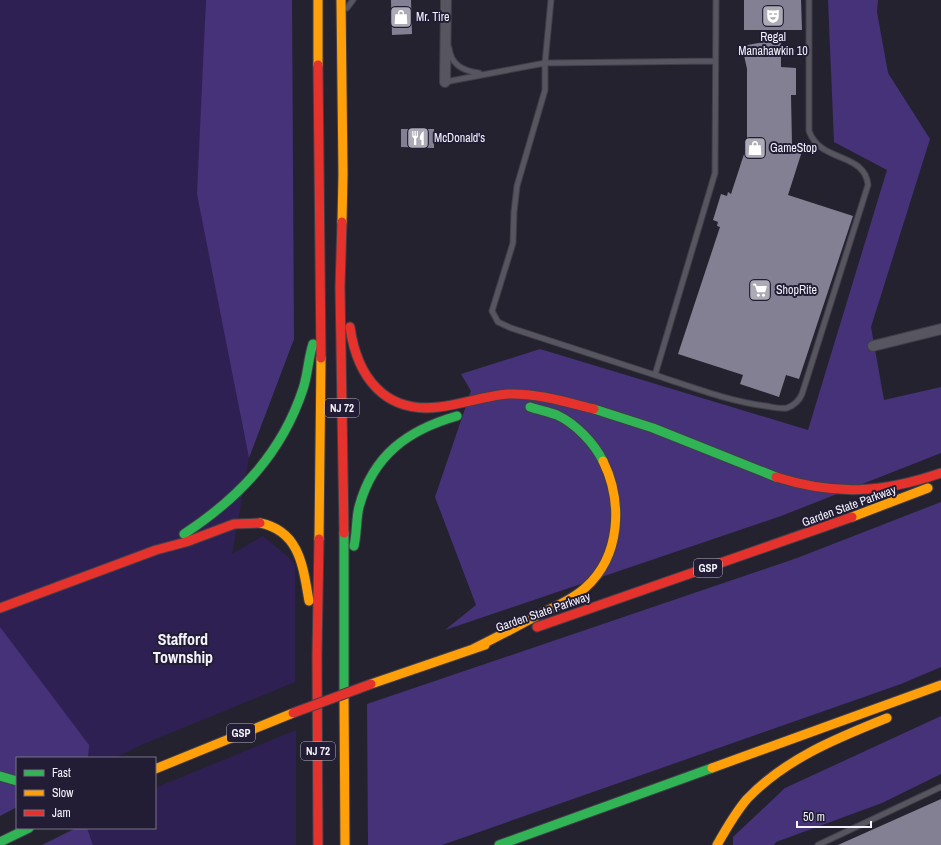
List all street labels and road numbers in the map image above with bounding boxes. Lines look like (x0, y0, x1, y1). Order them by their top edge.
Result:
road number: NJ 72 (325, 399, 359, 417)
street label: Garden State Parkway (800, 482, 898, 530)
road number: GSP (694, 559, 722, 577)
street label: Garden State Parkway (494, 588, 592, 636)
road number: GSP (227, 724, 255, 742)
road number: NJ 72 (301, 742, 335, 760)

